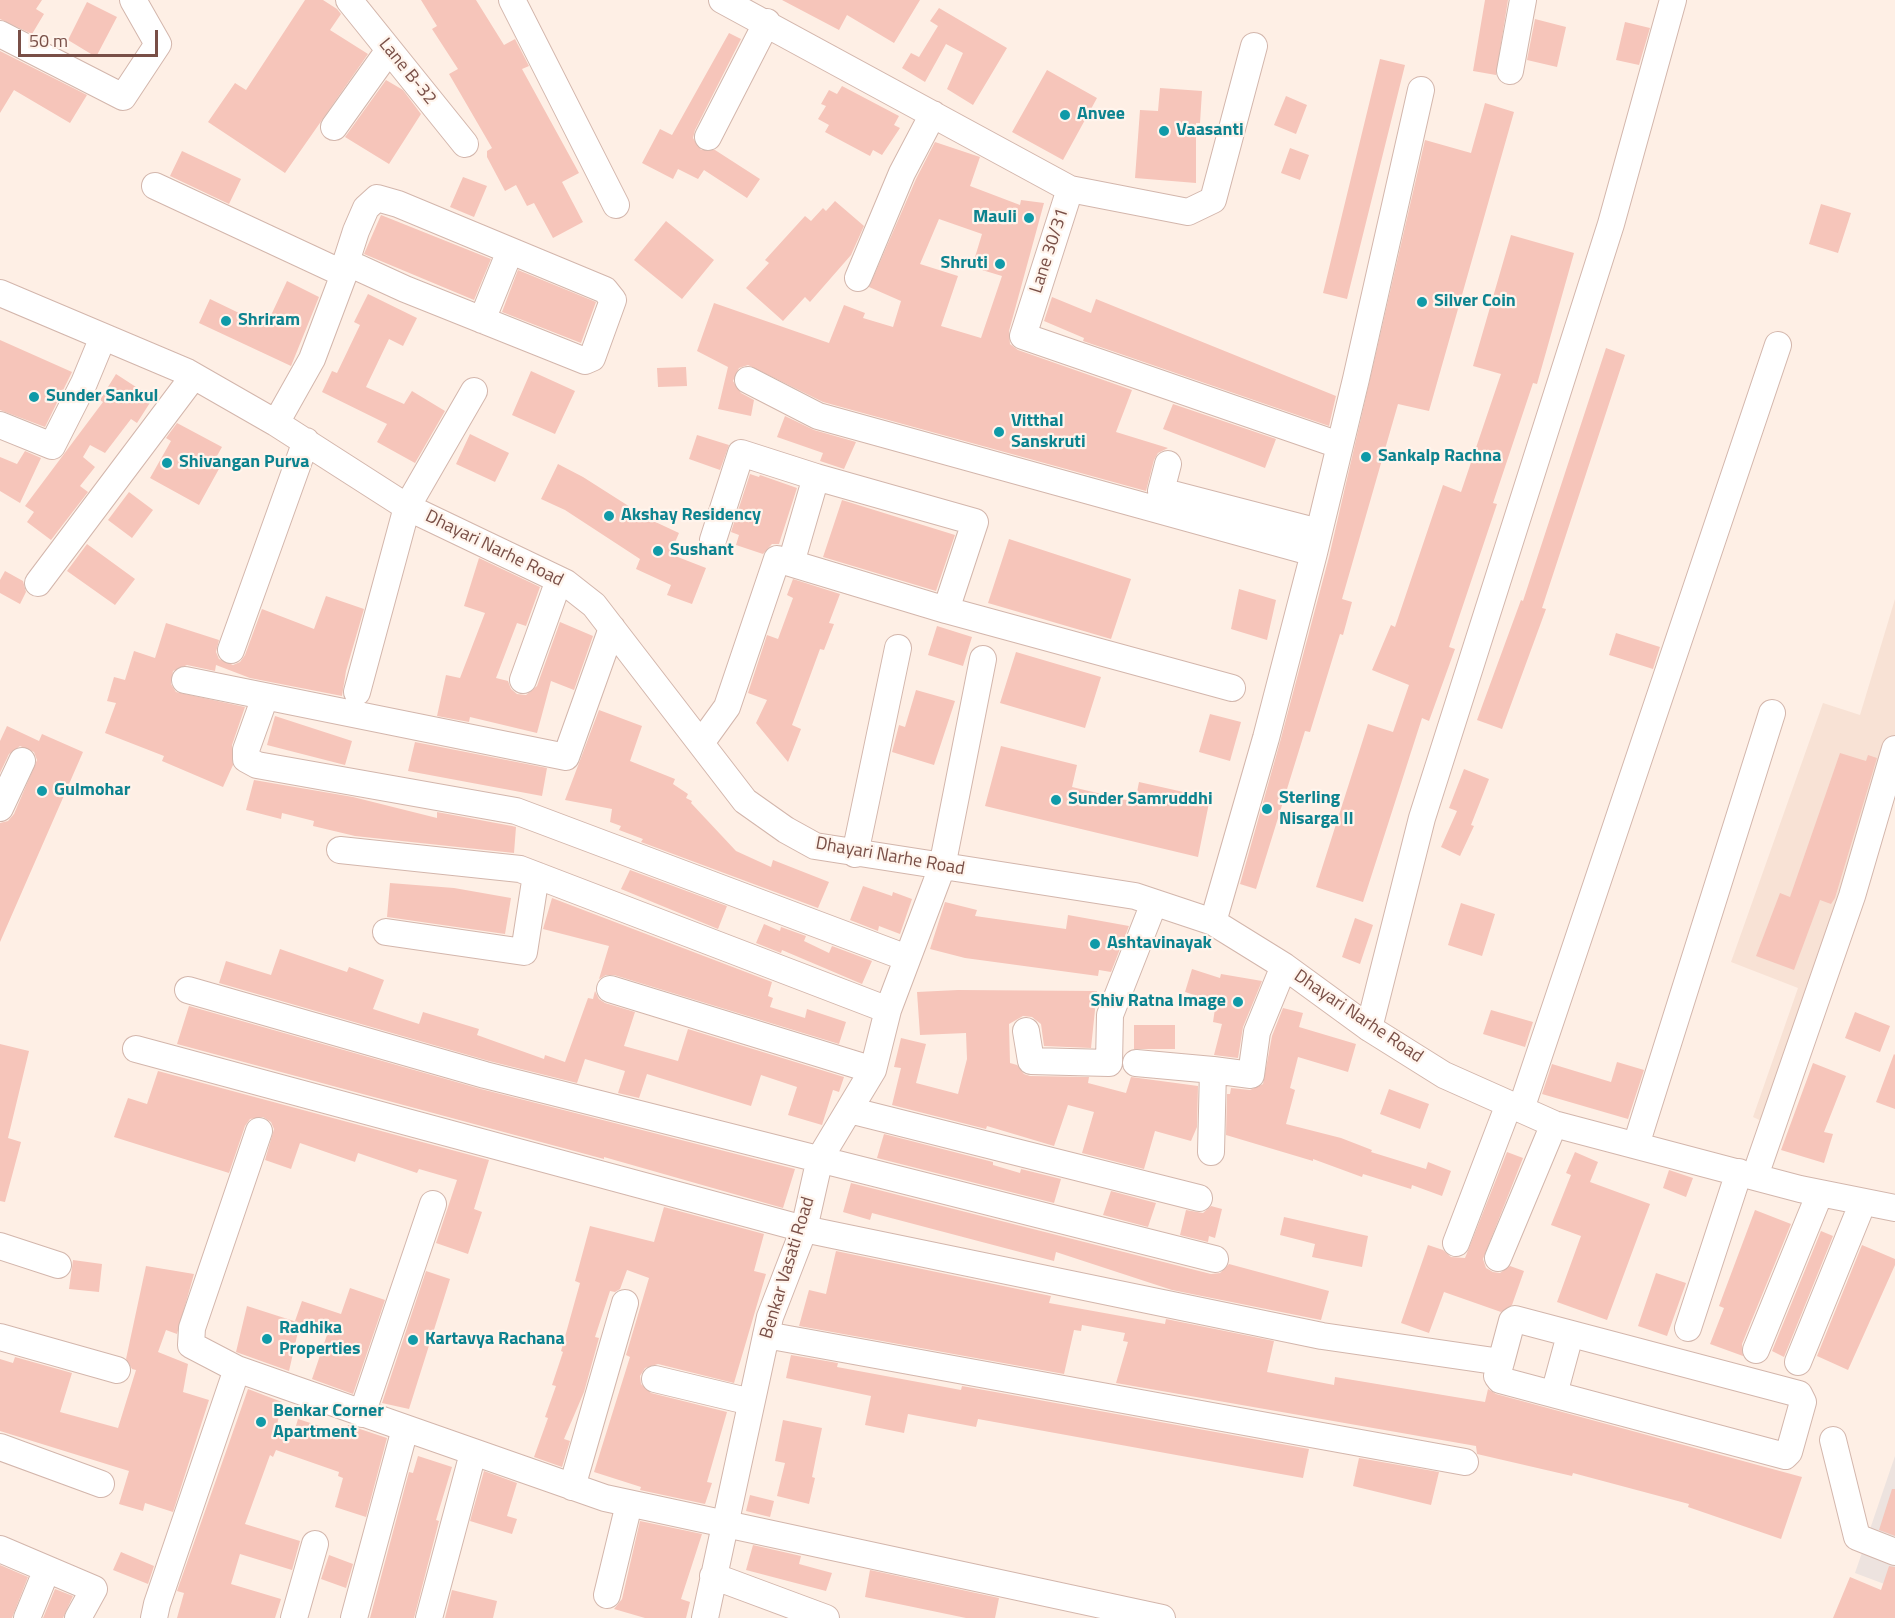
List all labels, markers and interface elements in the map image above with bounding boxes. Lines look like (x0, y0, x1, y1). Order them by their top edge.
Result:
scale bar (21, 18, 160, 56)
text: 50 m (29, 27, 68, 54)
street label: Lane B-32 (374, 34, 440, 110)
place label: Anvee (1077, 104, 1125, 126)
marker: Anvee (1058, 108, 1072, 122)
place label: Vaasanti (1176, 120, 1244, 142)
marker: Vaasanti (1157, 124, 1171, 138)
street label: Lane 30/31 (1026, 206, 1074, 296)
place label: Mauli (973, 207, 1017, 229)
marker: Mauli (1022, 211, 1036, 225)
place label: Shruti (940, 253, 988, 275)
marker: Shruti (993, 257, 1007, 271)
place label: Silver Coin (1434, 291, 1516, 313)
marker: Silver Coin (1415, 295, 1429, 309)
place label: Shriram (238, 310, 300, 332)
marker: Shriram (219, 314, 233, 328)
place label: Sunder Sankul (46, 386, 158, 408)
marker: Sunder Sankul (27, 390, 41, 404)
place label: Vitthal Sanskruti (1011, 411, 1086, 454)
marker: Vitthal Sanskruti (992, 425, 1006, 439)
place label: Sankalp Rachna (1378, 446, 1501, 468)
marker: Sankalp Rachna (1359, 450, 1373, 464)
place label: Shivangan Purva (179, 452, 309, 474)
marker: Shivangan Purva (160, 456, 174, 470)
place label: Akshay Residency (621, 505, 761, 527)
street label: Dhayari Narhe Road (421, 506, 567, 592)
marker: Akshay Residency (602, 509, 616, 523)
place label: Sushant (670, 540, 734, 562)
marker: Sushant (651, 544, 665, 558)
place label: Gulmohar (54, 780, 130, 802)
marker: Gulmohar (35, 784, 49, 798)
place label: Sterling Nisarga II (1279, 788, 1354, 830)
place label: Sunder Samruddhi (1068, 789, 1213, 811)
marker: Sunder Samruddhi (1049, 793, 1063, 807)
marker: Sterling Nisarga II (1260, 802, 1274, 816)
street label: Dhayari Narhe Road (814, 833, 966, 881)
place label: Ashtavinayak (1107, 933, 1212, 955)
marker: Ashtavinayak (1088, 937, 1102, 951)
street label: Dhayari Narhe Road (1289, 966, 1427, 1068)
place label: Shiv Ratna Image (1091, 991, 1226, 1013)
marker: Shiv Ratna Image (1231, 995, 1245, 1009)
street label: Benkar Vasati Road (756, 1194, 820, 1342)
place label: Radhika Properties (279, 1318, 360, 1360)
place label: Kartavya Rachana (425, 1329, 565, 1351)
marker: Radhika Properties (260, 1332, 274, 1346)
marker: Kartavya Rachana (406, 1333, 420, 1347)
place label: Benkar Corner Apartment (273, 1401, 384, 1444)
marker: Benkar Corner Apartment (254, 1415, 268, 1429)

